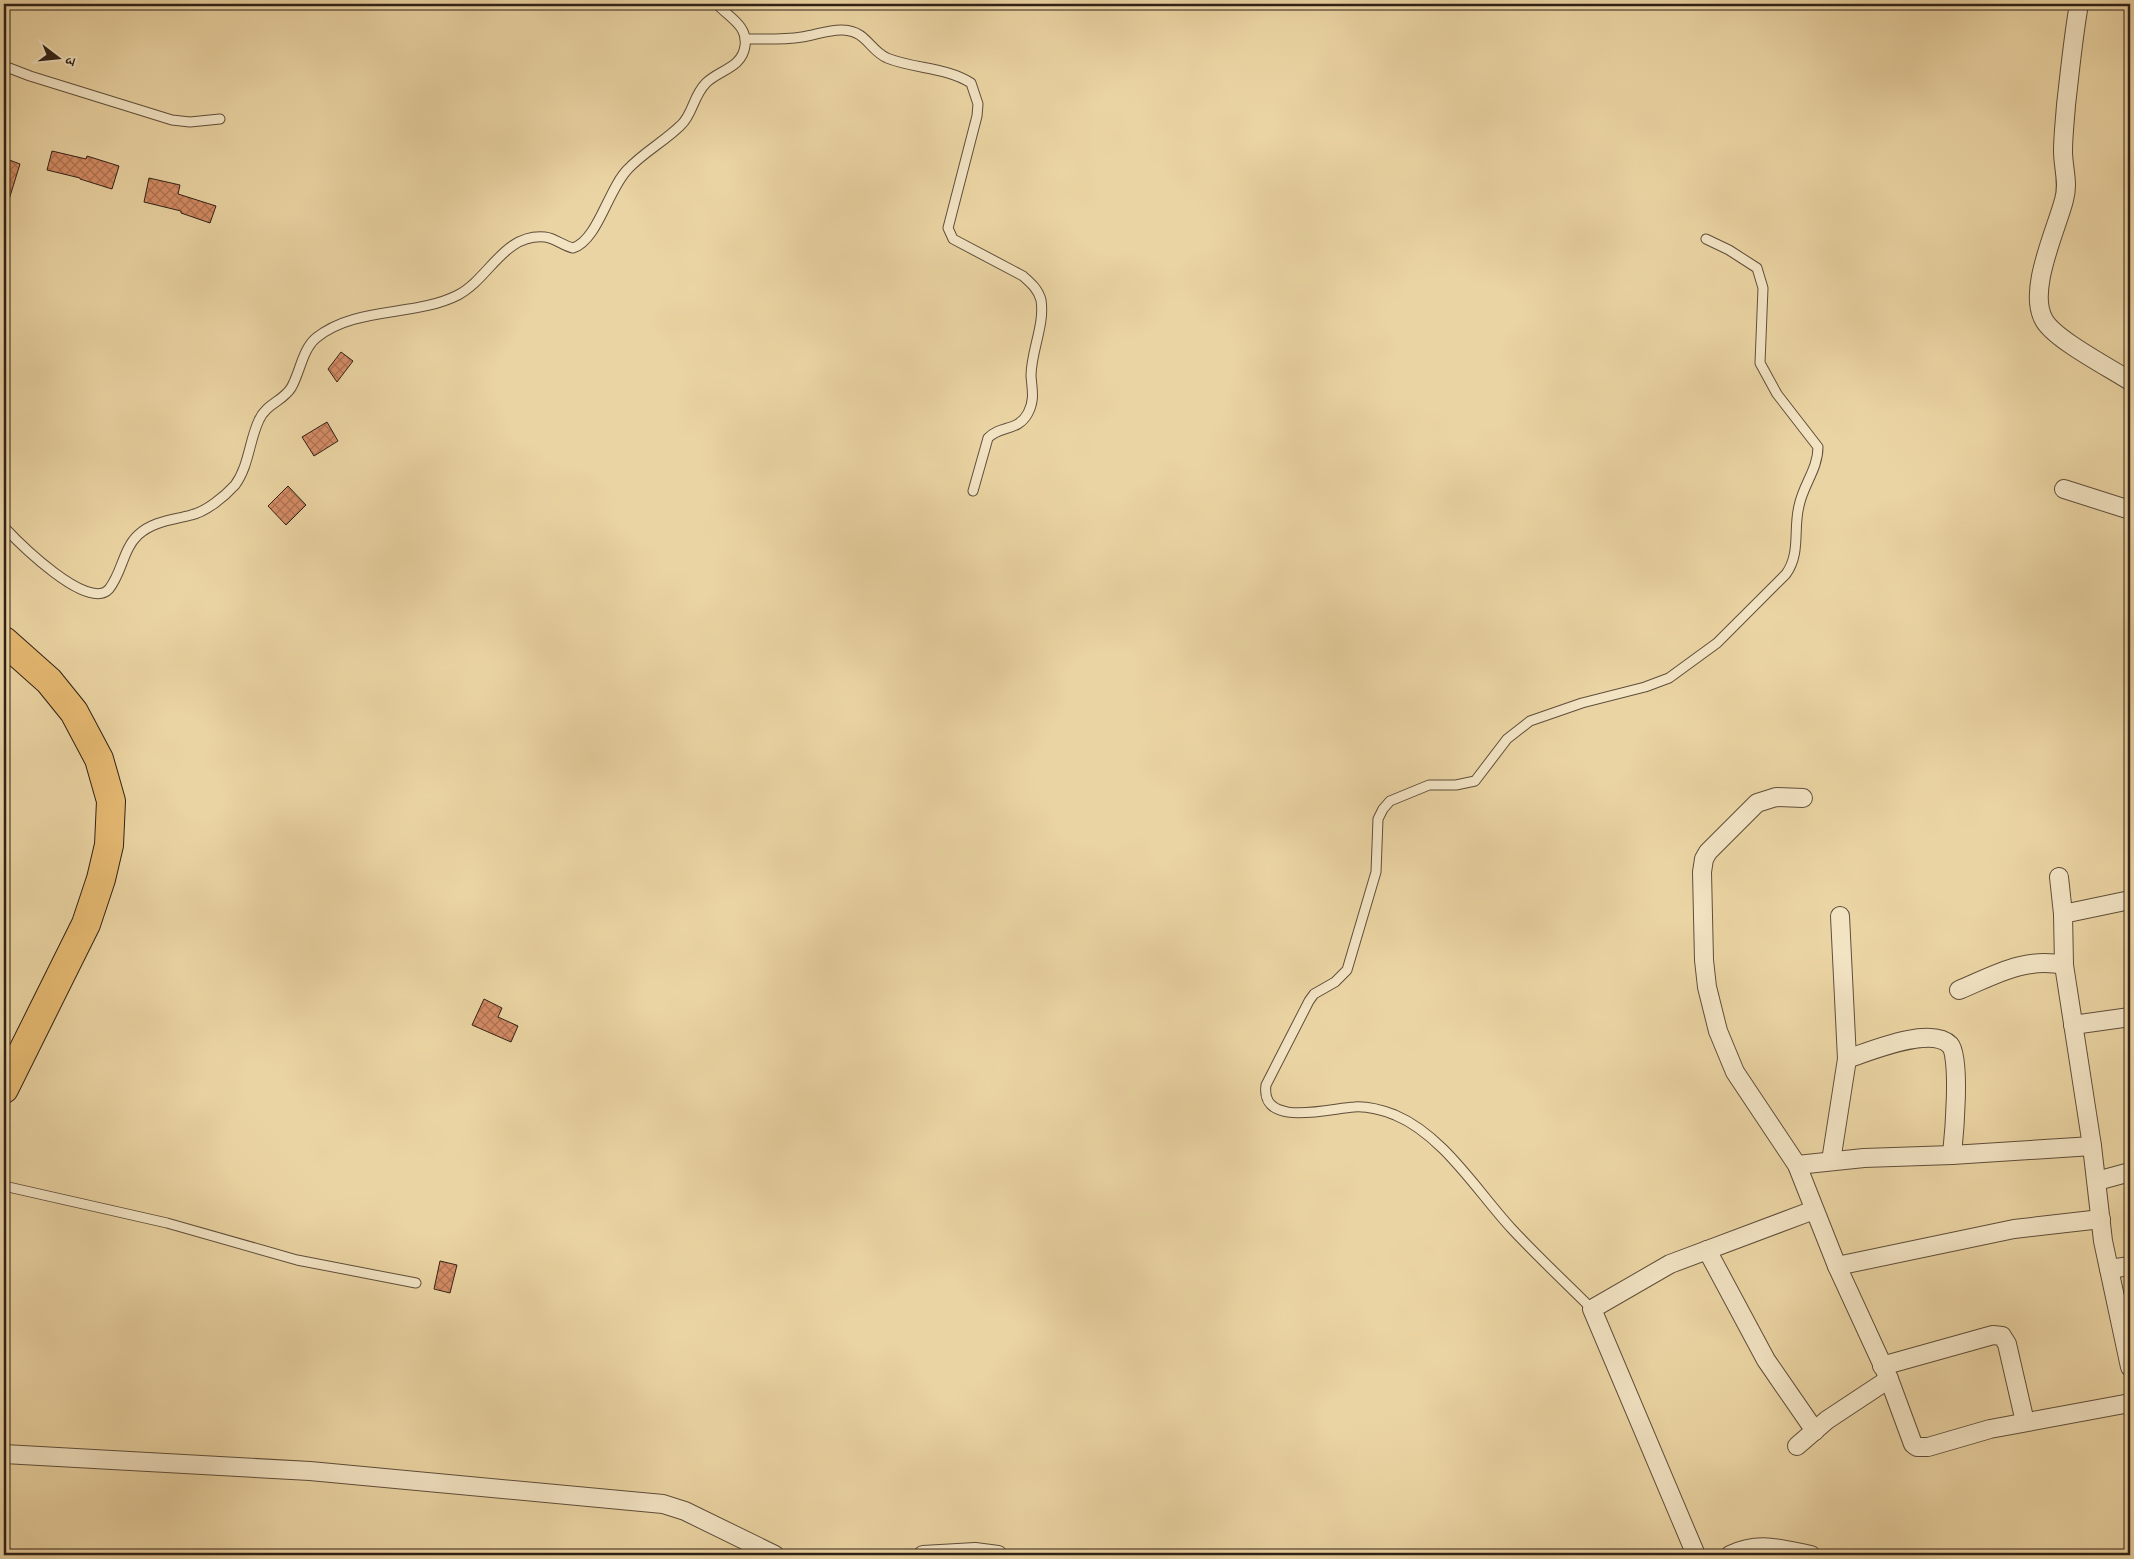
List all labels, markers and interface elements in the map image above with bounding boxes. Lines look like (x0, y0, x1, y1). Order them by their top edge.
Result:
north arrow (32, 32, 82, 82)
text: उ (61, 55, 79, 68)

